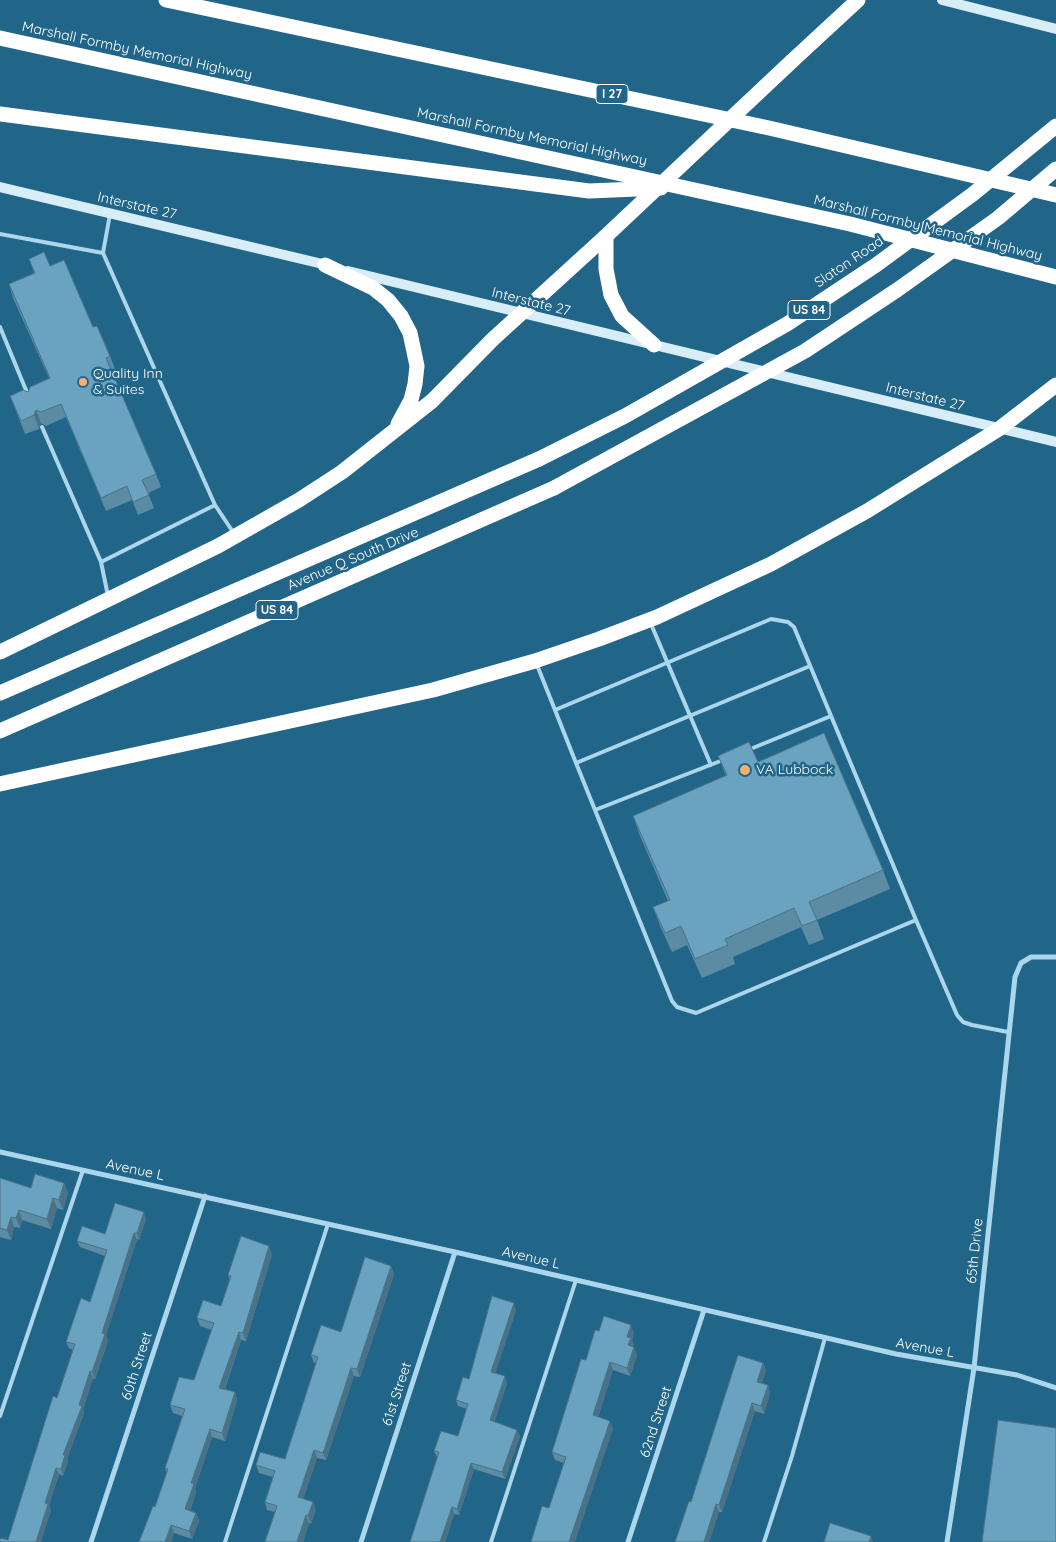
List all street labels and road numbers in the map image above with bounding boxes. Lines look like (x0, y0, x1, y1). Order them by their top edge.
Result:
street label: Marshall Formby Memorial Highway (20, 18, 254, 84)
road number: I 27 (596, 85, 628, 104)
street label: Marshall Formby Memorial Highway (415, 104, 649, 170)
street label: Interstate 27 (96, 189, 178, 223)
street label: Marshall Formby Memorial Highway (812, 191, 1044, 265)
street label: Slaton Road (811, 233, 887, 291)
street label: Interstate 27 (490, 284, 572, 320)
road number: US 84 (788, 300, 830, 320)
street label: Interstate 27 (884, 379, 966, 415)
street label: Avenue Q South Drive (285, 524, 421, 594)
road number: US 84 (256, 600, 298, 620)
street label: Avenue L (104, 1156, 166, 1184)
street label: 65th Drive (963, 1218, 987, 1284)
street label: Avenue L (500, 1243, 562, 1273)
street label: 60th Street (118, 1330, 156, 1402)
street label: Avenue L (894, 1335, 956, 1361)
street label: 61st Street (379, 1360, 415, 1428)
street label: 62nd Street (637, 1384, 675, 1460)

